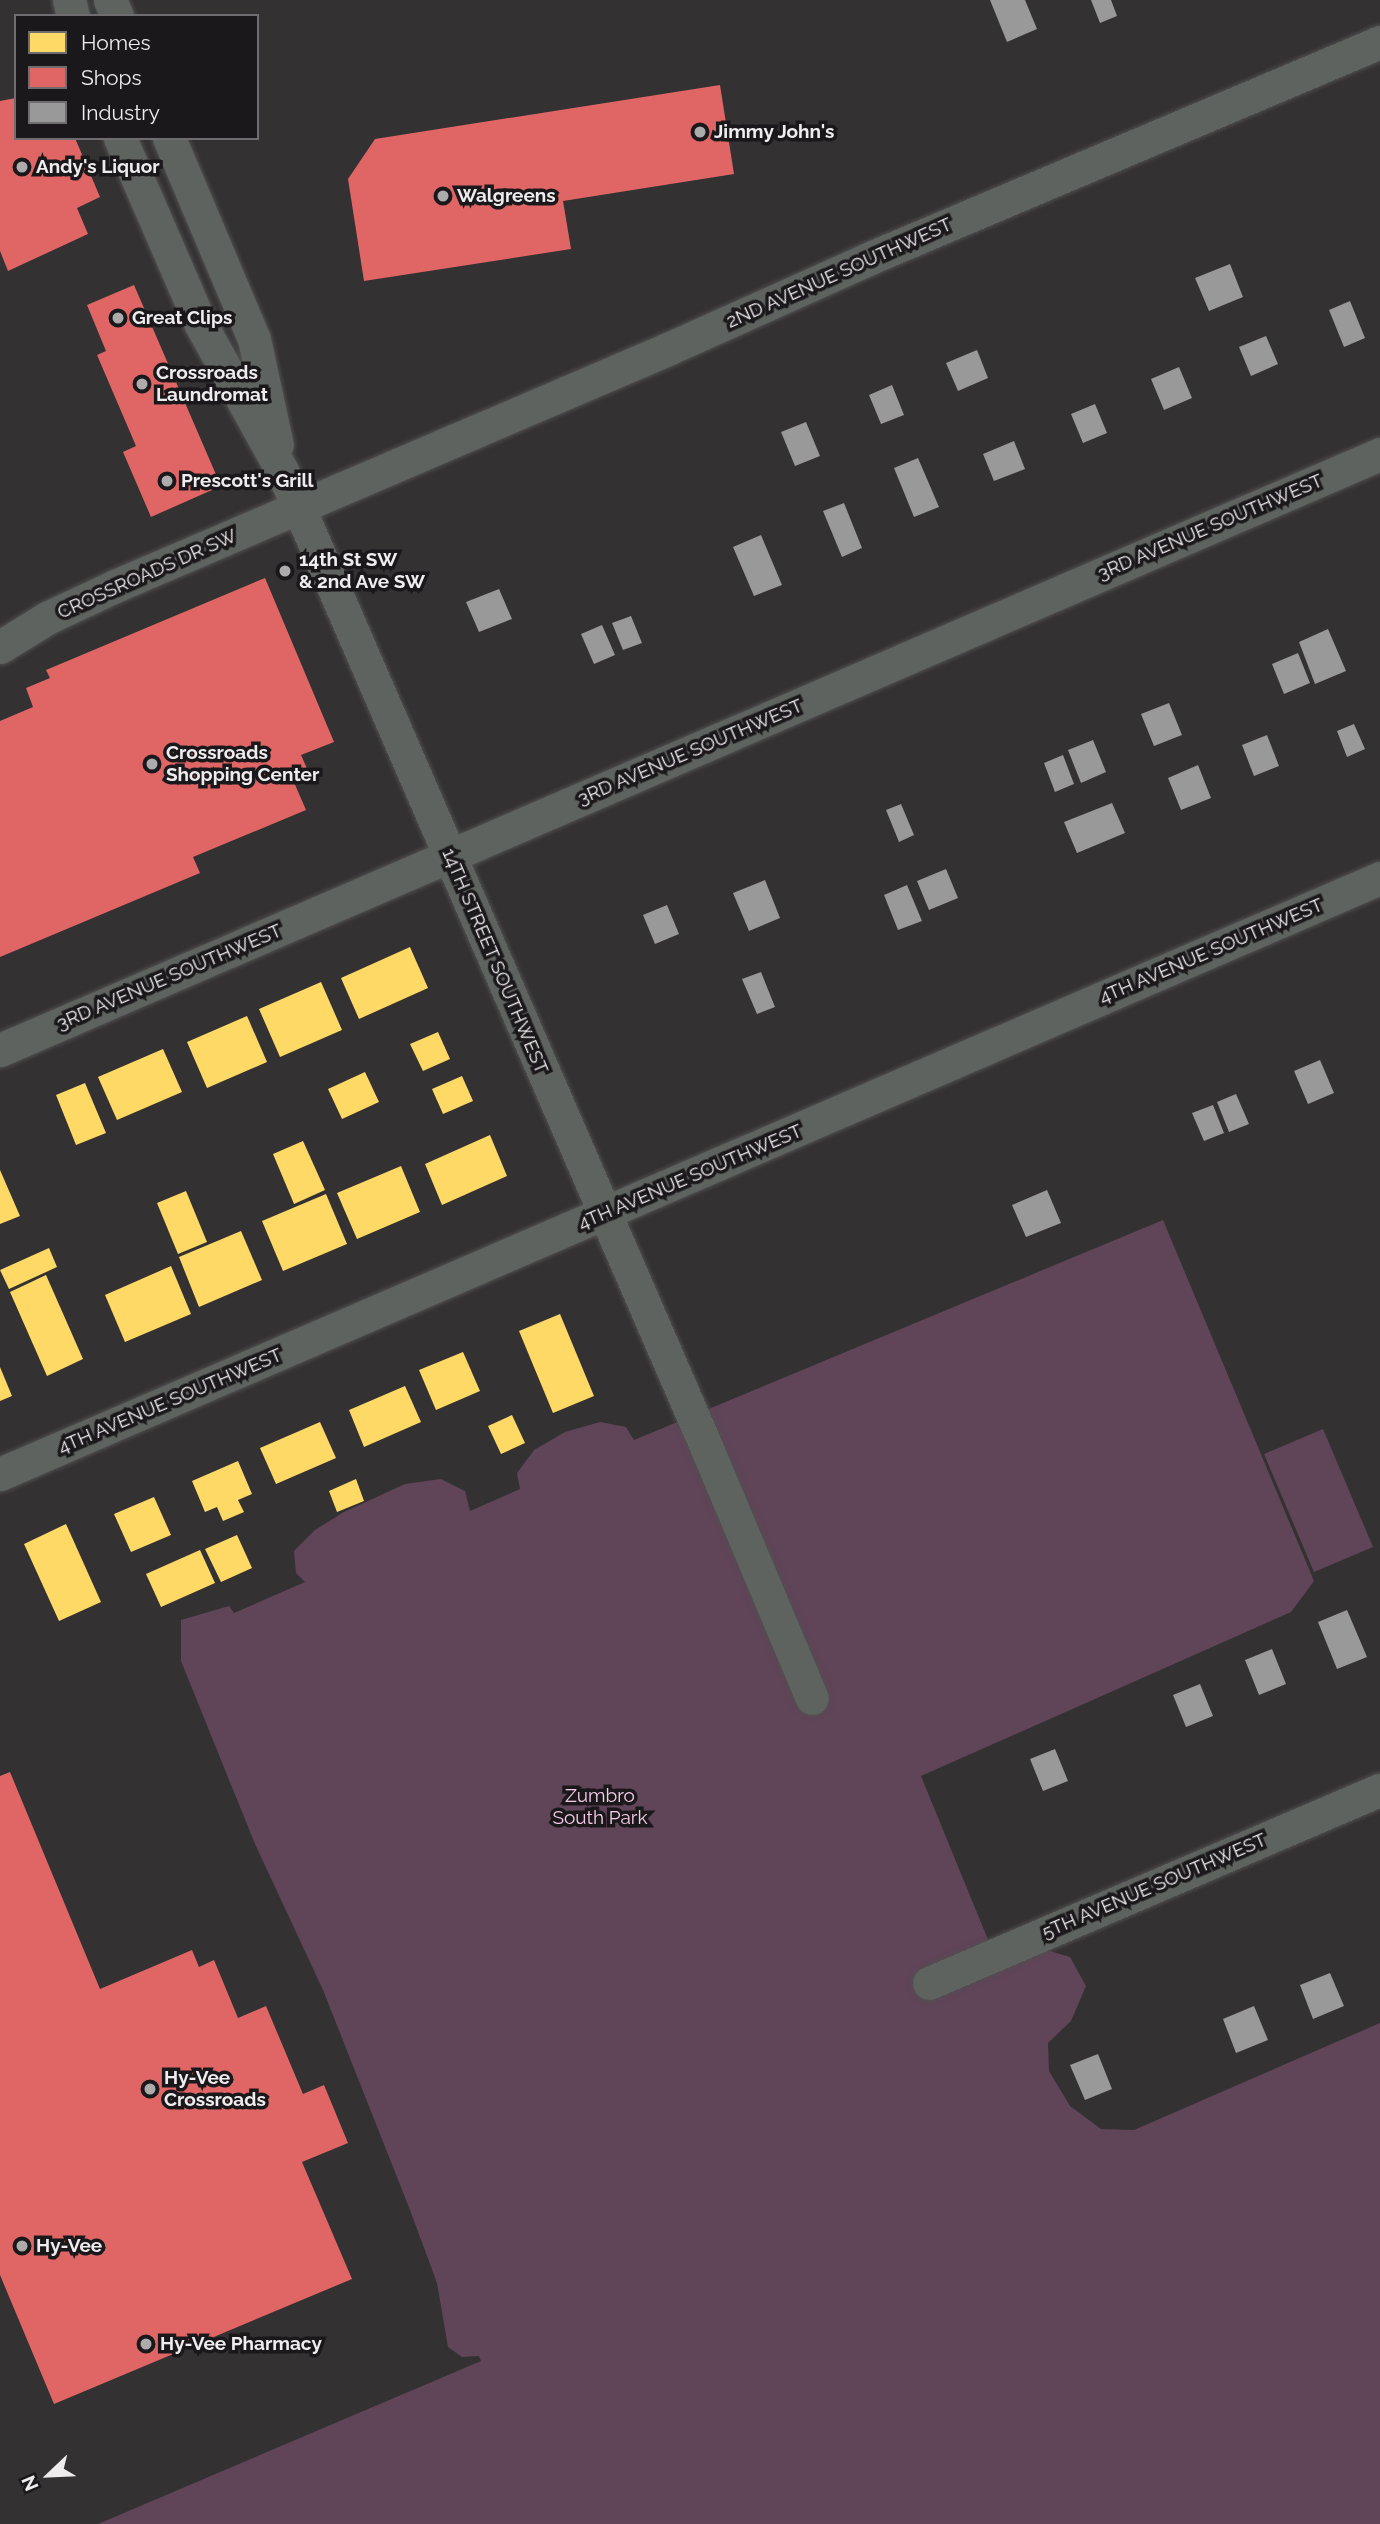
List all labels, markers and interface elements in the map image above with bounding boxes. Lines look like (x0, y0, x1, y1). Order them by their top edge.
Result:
legend (14, 14, 259, 140)
text: Homes (81, 30, 151, 55)
text: Shops (81, 65, 142, 90)
text: Industry (81, 100, 160, 125)
place label: Jimmy John's (714, 121, 835, 143)
marker: Jimmy John's (692, 124, 708, 140)
place label: Andy's Liquor (36, 156, 160, 178)
marker: Andy's Liquor (14, 159, 30, 175)
place label: Walgreens (457, 185, 556, 207)
marker: Walgreens (435, 188, 451, 204)
street label: 2ND AVENUE SOUTHWEST (723, 213, 955, 333)
place label: Great Clips (132, 307, 232, 329)
marker: Great Clips (110, 310, 126, 326)
place label: Crossroads Laundromat (156, 362, 268, 406)
marker: Crossroads Laundromat (134, 376, 150, 392)
street label: 3RD AVENUE SOUTHWEST (1094, 469, 1326, 585)
place label: Prescott's Grill (181, 470, 314, 492)
marker: Prescott's Grill (159, 473, 175, 489)
street label: CROSSROADS DR SW (54, 524, 240, 624)
place label: 14th St SW & 2nd Ave SW (299, 549, 426, 593)
marker: 14th St SW & 2nd Ave SW (277, 563, 293, 579)
street label: 3RD AVENUE SOUTHWEST (574, 694, 806, 810)
place label: Crossroads Shopping Center (166, 742, 319, 786)
marker: Crossroads Shopping Center (144, 756, 160, 772)
street label: 14TH STREET SOUTHWEST (437, 845, 553, 1077)
street label: 4TH AVENUE SOUTHWEST (1095, 893, 1327, 1009)
street label: 3RD AVENUE SOUTHWEST (53, 919, 285, 1035)
street label: 4TH AVENUE SOUTHWEST (574, 1119, 806, 1235)
street label: 4TH AVENUE SOUTHWEST (54, 1343, 286, 1459)
park label: Zumbro South Park (552, 1785, 648, 1829)
street label: 5TH AVENUE SOUTHWEST (1038, 1828, 1270, 1944)
place label: Hy-Vee Crossroads (164, 2067, 266, 2111)
marker: Hy-Vee Crossroads (142, 2081, 158, 2097)
place label: Hy-Vee (36, 2235, 102, 2257)
marker: Hy-Vee (14, 2238, 30, 2254)
place label: Hy-Vee Pharmacy (160, 2333, 322, 2355)
marker: Hy-Vee Pharmacy (138, 2336, 154, 2352)
north arrow (14, 2440, 84, 2510)
text: N (17, 2472, 43, 2494)

